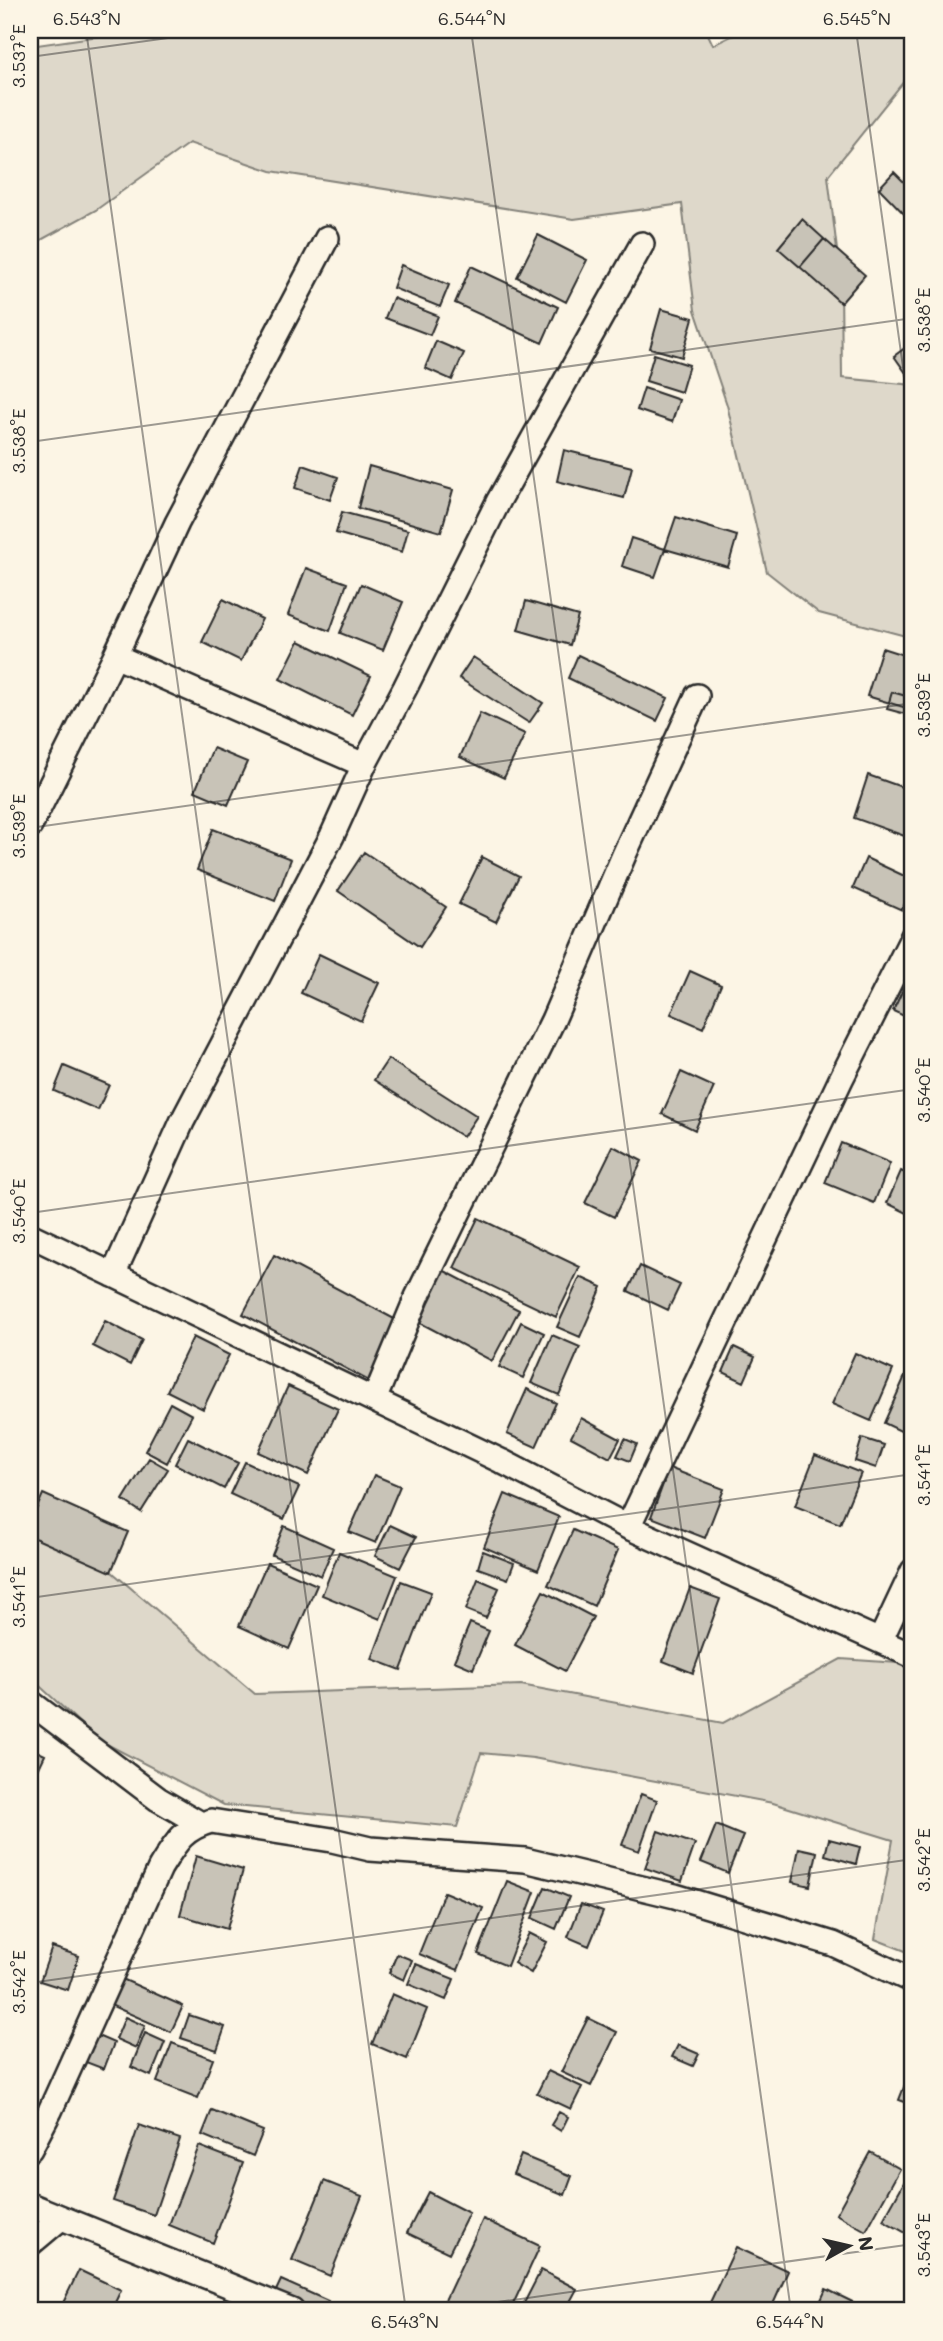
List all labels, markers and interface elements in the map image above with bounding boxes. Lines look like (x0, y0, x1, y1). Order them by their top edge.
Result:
text: 6.543°N (53, 6, 121, 30)
text: 6.544°N (438, 6, 506, 30)
text: 6.545°N (823, 6, 891, 30)
text: 3.537°E (6, 24, 30, 88)
text: 3.538°E (911, 287, 935, 353)
text: 3.538°E (6, 408, 30, 474)
text: 3.539°E (911, 673, 935, 737)
text: 3.539°E (6, 794, 30, 858)
text: 3.540°E (911, 1057, 935, 1123)
text: 3.540°E (6, 1178, 30, 1244)
text: 3.541°E (911, 1444, 935, 1506)
text: 3.541°E (6, 1566, 30, 1628)
text: 3.542°E (911, 1828, 935, 1892)
text: 3.542°E (6, 1950, 30, 2014)
north arrow (814, 2212, 884, 2282)
text: 3.543°E (911, 2213, 935, 2277)
text: N (853, 2235, 880, 2252)
text: 6.543°N (371, 2309, 439, 2333)
text: 6.544°N (756, 2309, 824, 2333)

